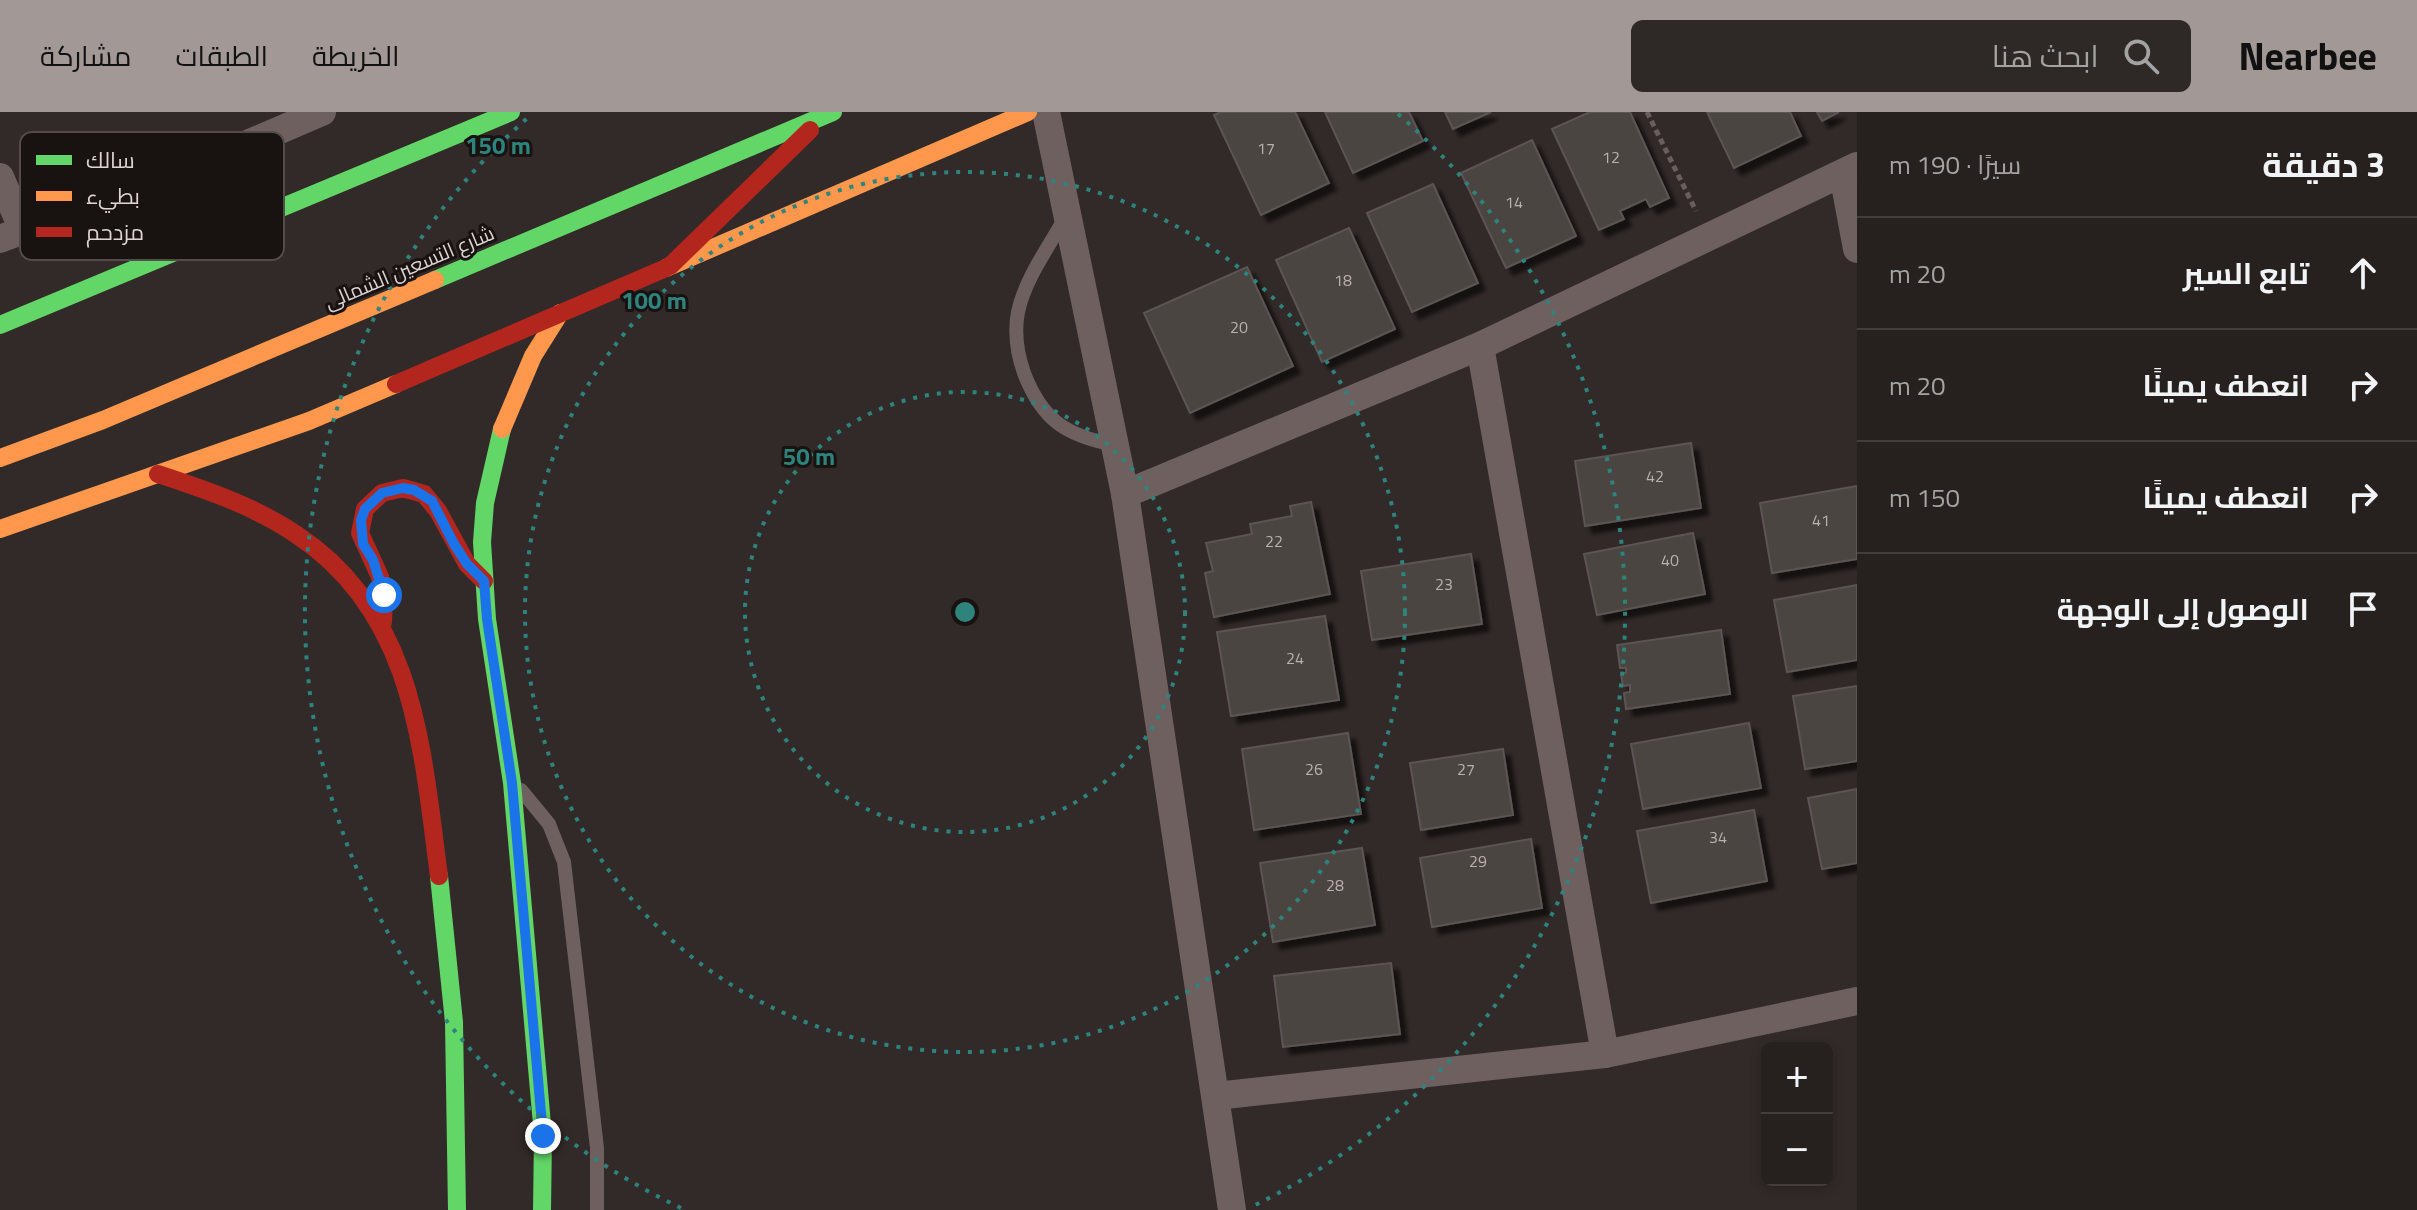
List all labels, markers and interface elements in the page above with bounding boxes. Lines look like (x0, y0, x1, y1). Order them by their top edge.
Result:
search box (1631, 20, 2191, 92)
text: Nearbee (2239, 27, 2377, 85)
text: ابحث هنا (1992, 33, 2099, 79)
text: مشاركة (40, 34, 131, 77)
text: الطبقات (175, 34, 268, 77)
text: الخريطة (312, 34, 399, 77)
icon: search (2119, 34, 2163, 78)
text: 150 m (465, 127, 531, 163)
legend (20, 132, 284, 260)
house number: 17 (1257, 136, 1275, 160)
text: 3 دقيقة (2262, 138, 2385, 190)
text: سالك (86, 143, 135, 177)
house number: 12 (1602, 145, 1620, 169)
text: سيرًا · 190 m (1889, 145, 2021, 184)
text: بطيء (86, 179, 140, 213)
house number: 14 (1505, 190, 1523, 214)
text: مزدحم (86, 215, 144, 249)
street label: شارع التسعين الشمالى (319, 217, 499, 317)
text: تابع السير (2183, 250, 2309, 296)
icon: ahead (2341, 251, 2385, 295)
text: 20 m (1889, 254, 1946, 293)
house number: 18 (1334, 268, 1352, 292)
text: 100 m (621, 282, 687, 318)
house number: 20 (1230, 315, 1248, 339)
text: انعطف يمينًا (2142, 362, 2309, 408)
icon: right (2341, 363, 2385, 407)
text: 20 m (1889, 366, 1946, 405)
text: 50 m (783, 438, 835, 474)
house number: 42 (1646, 464, 1664, 488)
text: انعطف يمينًا (2142, 474, 2309, 520)
icon: right (2341, 475, 2385, 519)
text: 150 m (1889, 478, 1960, 517)
house number: 41 (1812, 508, 1830, 532)
house number: 22 (1265, 529, 1283, 553)
house number: 40 (1661, 548, 1679, 572)
house number: 23 (1435, 572, 1453, 596)
route start (366, 577, 402, 613)
text: الوصول إلى الوجهة (2057, 586, 2309, 632)
icon: arrive (2341, 587, 2385, 631)
centre of rings (951, 598, 979, 626)
house number: 24 (1286, 646, 1304, 670)
house number: 26 (1305, 757, 1323, 781)
house number: 27 (1457, 757, 1475, 781)
house number: 34 (1709, 825, 1727, 849)
house number: 29 (1469, 849, 1487, 873)
house number: 28 (1326, 873, 1344, 897)
map controls (1761, 1042, 1833, 1186)
button: + (1761, 1042, 1833, 1114)
button: − (1761, 1114, 1833, 1186)
route end (525, 1118, 561, 1154)

